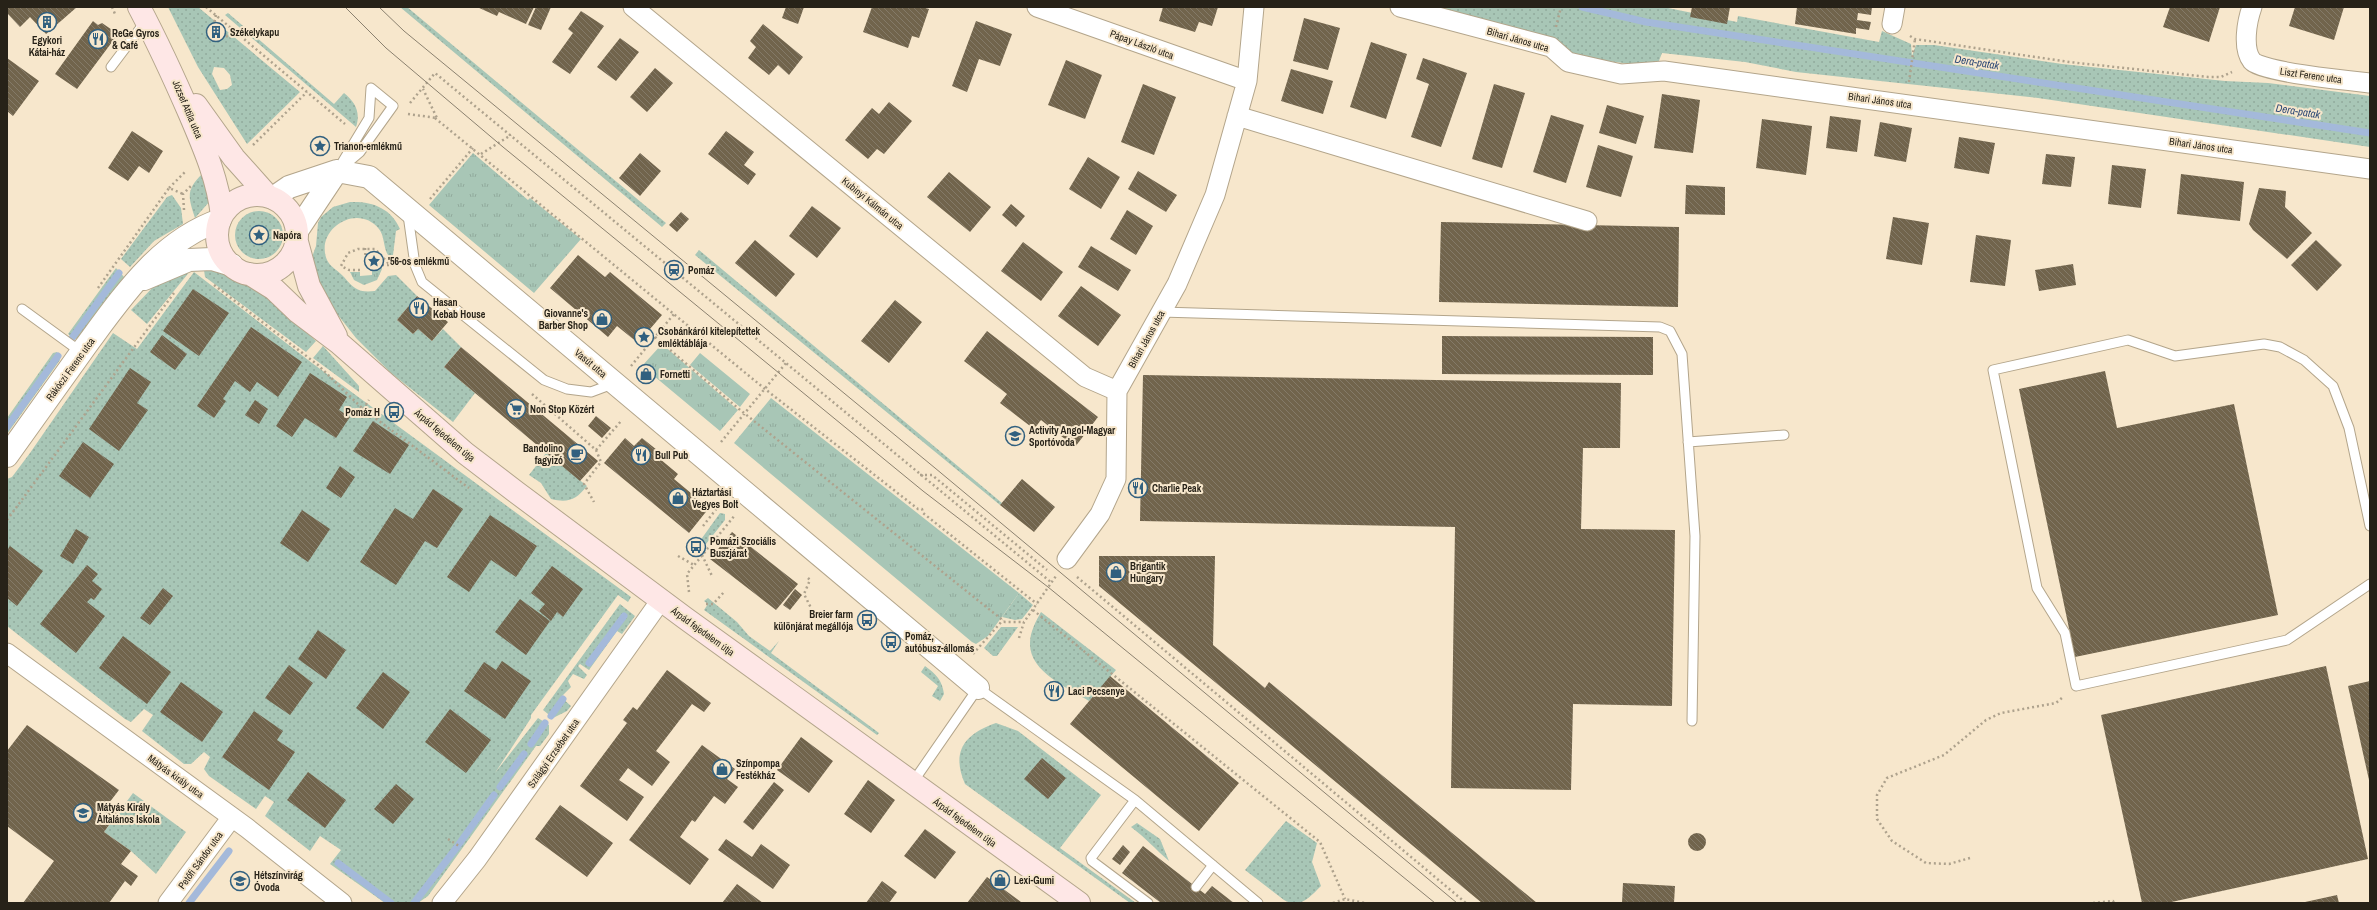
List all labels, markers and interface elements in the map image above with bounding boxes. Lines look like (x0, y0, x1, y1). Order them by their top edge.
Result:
building icon: Egykori Kátai-ház (36, 11, 58, 33)
building icon: Székelykapu (205, 21, 227, 43)
street label: Bihari János utca (1485, 24, 1551, 55)
place label: Székelykapu (230, 26, 279, 39)
place label: ReGe Gyros & Café (112, 27, 160, 52)
street label: Pápay László utca (1108, 27, 1176, 62)
restaurant icon: ReGe Gyros & Café (87, 28, 109, 50)
place label: Egykori Kátai-ház (29, 34, 65, 59)
water label: Dera-patak (1954, 52, 2001, 72)
street label: Liszt Ferenc utca (2279, 65, 2343, 86)
street label: József Attila utca (169, 78, 206, 141)
street label: Bihari János utca (1847, 90, 1913, 111)
water label: Dera-patak (2275, 101, 2322, 121)
place icon: Trianon-emlékmű (309, 135, 331, 157)
street label: Bihari János utca (2168, 135, 2234, 156)
place label: Trianon-emlékmű (334, 140, 402, 153)
street label: Kubinyi Kálmán utca (839, 175, 907, 233)
place icon: Napóra (248, 224, 270, 246)
place label: Napóra (273, 229, 302, 242)
place icon: '56-os emlékmű (363, 250, 385, 272)
place label: '56-os emlékmű (388, 255, 449, 268)
station icon: Pomáz (663, 259, 685, 281)
place label: Pomáz (688, 264, 714, 277)
place label: Hasan Kebab House (433, 296, 486, 321)
restaurant icon: Hasan Kebab House (408, 297, 430, 319)
place label: Giovanne's Barber Shop (539, 307, 588, 332)
shop icon: Giovanne's Barber Shop (591, 308, 613, 330)
street label: Bihari János utca (1125, 308, 1168, 370)
place label: Csobánkáról kitelepítettek emléktáblája (658, 325, 761, 350)
place icon: Csobánkáról kitelepítettek emléktáblája (633, 326, 655, 348)
street label: Rákóczi Ferenc utca (43, 335, 98, 403)
street label: Vasút utca (572, 346, 610, 381)
shop icon: Fornetti (635, 363, 657, 385)
place label: Fornetti (660, 368, 690, 381)
supermarket icon: Non Stop Közért (505, 398, 527, 420)
bus stop icon: Pomáz H (383, 401, 405, 423)
place label: Non Stop Közért (530, 403, 594, 416)
place label: Pomáz H (345, 406, 380, 419)
street label: Árpád fejedelem útja (411, 406, 478, 465)
place label: Activity Angol-Magyar Sportóvoda (1029, 424, 1116, 449)
school or university icon: Activity Angol-Magyar Sportóvoda (1004, 425, 1026, 447)
place label: Bandolino fagyizó (523, 442, 563, 467)
cafe icon: Bandolino fagyizó (566, 443, 588, 465)
restaurant icon: Bull Pub (630, 444, 652, 466)
place label: Bull Pub (655, 449, 688, 462)
restaurant icon: Charlie Peak (1127, 477, 1149, 499)
place label: Charlie Peak (1152, 482, 1202, 495)
place label: Háztartási Vegyes Bolt (692, 486, 739, 511)
shop icon: Háztartási Vegyes Bolt (667, 487, 689, 509)
place label: Pomázi Szociális Buszjárat (710, 535, 777, 560)
bus stop icon: Pomázi Szociális Buszjárat (685, 536, 707, 558)
place label: Brigantik Hungary (1130, 560, 1166, 585)
shop icon: Brigantik Hungary (1105, 561, 1127, 583)
street label: Árpád fejedelem útja (668, 603, 737, 659)
place label: Breier farm különjárat megállója (774, 608, 853, 633)
bus stop icon: Breier farm különjárat megállója (856, 609, 878, 631)
place label: Pomáz, autóbusz-állomás (905, 630, 975, 655)
bus stop icon: Pomáz, autóbusz-állomás (880, 631, 902, 653)
restaurant icon: Laci Pecsenye (1043, 680, 1065, 702)
place label: Laci Pecsenye (1068, 685, 1125, 698)
street label: Szilágyi Erzsébet utca (525, 716, 582, 790)
street label: Mátyás király utca (145, 752, 207, 801)
place label: Színpompa Festékház (736, 757, 780, 782)
shop icon: Színpompa Festékház (711, 758, 733, 780)
street label: Árpád fejedelem útja (930, 794, 999, 850)
place label: Mátyás Király Általános Iskola (97, 801, 160, 826)
school or university icon: Mátyás Király Általános Iskola (72, 802, 94, 824)
street label: Petőfi Sándor utca (175, 829, 226, 892)
place label: Hétszínvirág Óvoda (254, 869, 303, 894)
shop icon: Lexi-Gumi (989, 869, 1011, 891)
school or university icon: Hétszínvirág Óvoda (229, 870, 251, 892)
place label: Lexi-Gumi (1014, 874, 1054, 887)

